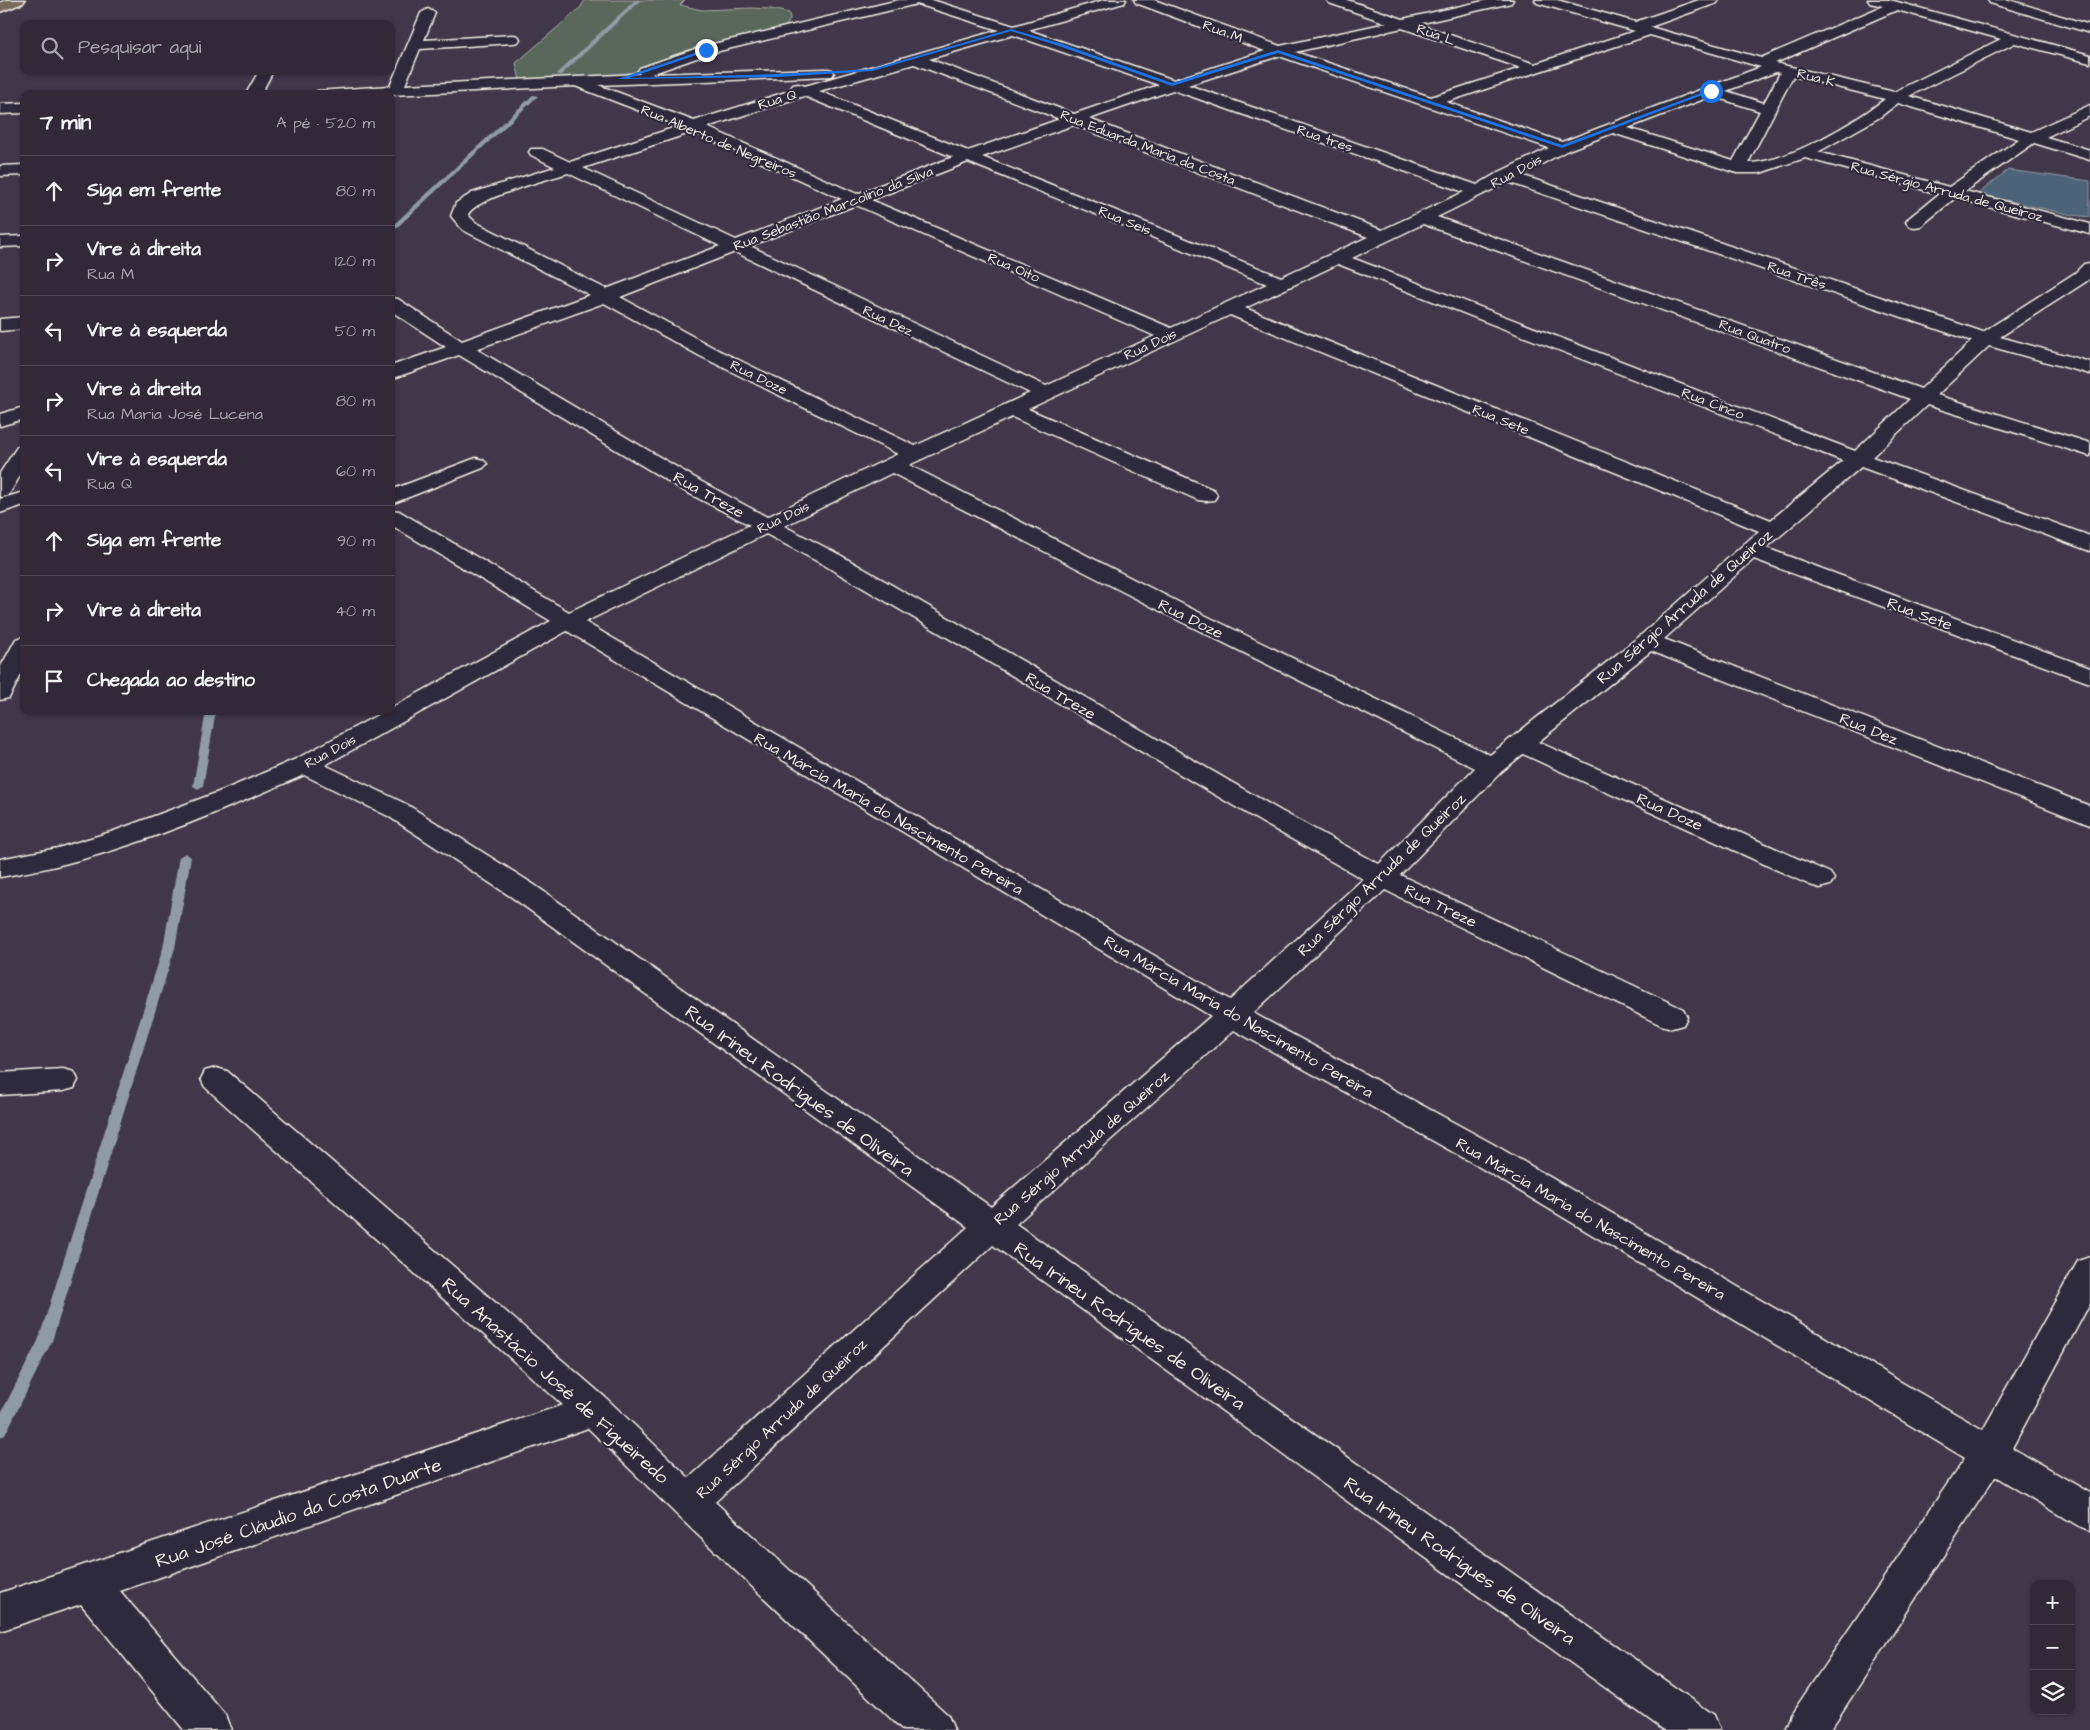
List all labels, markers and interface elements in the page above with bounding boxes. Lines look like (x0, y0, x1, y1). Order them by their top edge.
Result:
street label: Rua M (1200, 15, 1246, 49)
street label: Rua L (1414, 19, 1458, 51)
search box (20, 20, 395, 75)
icon: search (38, 34, 66, 62)
text: Pesquisar aqui (78, 34, 201, 61)
route end (695, 39, 718, 62)
street label: Rua K (1795, 64, 1837, 92)
route start (1700, 80, 1723, 103)
street label: Rua Q (755, 85, 799, 115)
street label: Rua Alberto de Negreiros (638, 100, 800, 184)
street label: Rua Eduarda Maria da Costa (1057, 105, 1238, 191)
text: 7 min (40, 108, 91, 137)
text: A pé · 520 m (276, 112, 375, 134)
street label: Rua tres (1294, 120, 1355, 158)
street label: Rua Dois (1487, 150, 1546, 194)
street label: Rua Sérgio Arruda de Queiroz (1849, 157, 2045, 227)
street label: Rua Sebastião Marcolino da Silva (731, 162, 936, 256)
icon: ahead (40, 177, 68, 205)
text: Siga em frente (87, 177, 221, 204)
text: 80 m (336, 180, 375, 202)
street label: Rua Seis (1095, 201, 1154, 241)
text: Vire à direita (87, 236, 201, 263)
icon: right (40, 247, 68, 275)
street label: Rua Oito (984, 248, 1043, 288)
text: 120 m (335, 250, 375, 272)
street label: Rua Três (1765, 257, 1829, 295)
text: Rua M (87, 263, 134, 285)
street label: Rua Dez (859, 301, 916, 341)
street label: Rua Quatro (1716, 315, 1794, 359)
icon: left (40, 317, 68, 345)
text: Vire à esquerda (87, 317, 227, 344)
text: 50 m (335, 320, 375, 342)
street label: Rua Dois (1121, 324, 1180, 366)
street label: Rua Doze (727, 355, 791, 401)
text: Vire à direita (87, 376, 201, 403)
street label: Rua Cinco (1678, 383, 1747, 425)
icon: right (40, 387, 68, 415)
text: 80 m (336, 390, 375, 412)
street label: Rua Sete (1469, 399, 1532, 441)
text: Rua Maria José Lucena (87, 403, 263, 425)
text: Vire à esquerda (87, 446, 227, 473)
icon: left (40, 457, 68, 485)
text: 60 m (336, 460, 375, 482)
street label: Rua Treze (669, 466, 748, 524)
text: Rua Q (87, 473, 132, 495)
street label: Rua Dois (754, 497, 813, 539)
street label: Rua Sérgio Arruda de Queiroz (1592, 524, 1778, 690)
icon: ahead (40, 527, 68, 555)
text: Siga em frente (87, 527, 221, 554)
text: 90 m (337, 530, 375, 552)
street label: Rua Sete (1884, 592, 1956, 636)
street label: Rua Doze (1154, 594, 1227, 644)
icon: right (40, 597, 68, 625)
text: Vire à direita (87, 597, 201, 624)
text: 40 m (335, 600, 375, 622)
icon: arrive (40, 667, 68, 695)
text: Chegada ao destino (87, 667, 255, 694)
street label: Rua Treze (1021, 667, 1100, 725)
street label: Rua Dez (1836, 707, 1901, 751)
street label: Rua Márcia Maria do Nascimento Pereira (750, 727, 1027, 900)
street label: Rua Dois (301, 730, 360, 774)
street label: Rua Sérgio Arruda de Queiroz (1293, 788, 1471, 962)
street label: Rua Doze (1633, 788, 1706, 836)
street label: Rua Treze (1401, 879, 1481, 933)
street label: Rua Márcia Maria do Nascimento Pereira (1100, 930, 1377, 1103)
street label: Rua Irineu Rodrigues de Oliveira (678, 999, 919, 1185)
street label: Rua Sérgio Arruda de Queiroz (989, 1065, 1175, 1231)
street label: Rua Márcia Maria do Nascimento Pereira (1452, 1132, 1729, 1305)
street label: Rua Irineu Rodrigues de Oliveira (1007, 1236, 1251, 1418)
street label: Rua Anastácio José de Figueiredo (435, 1272, 675, 1492)
street label: Rua Sérgio Arruda de Queiroz (691, 1333, 873, 1505)
street label: Rua José Cláudio da Costa Duarte (152, 1452, 445, 1575)
street label: Rua Irineu Rodrigues de Oliveira (1337, 1471, 1581, 1653)
map controls (2030, 1580, 2075, 1715)
button: + (2030, 1580, 2075, 1625)
button: − (2030, 1625, 2075, 1670)
button: layers (2030, 1670, 2075, 1715)

